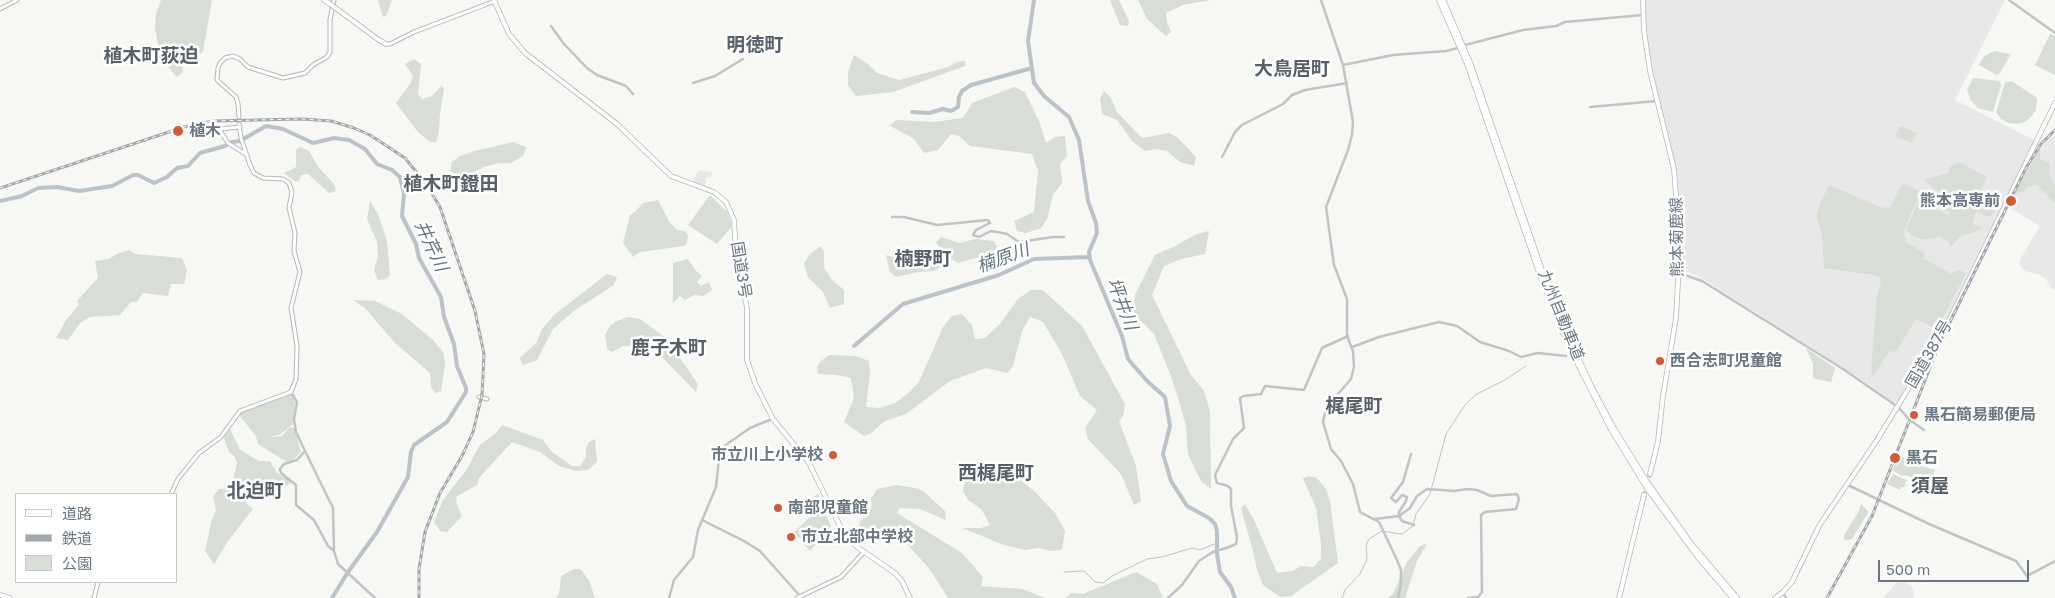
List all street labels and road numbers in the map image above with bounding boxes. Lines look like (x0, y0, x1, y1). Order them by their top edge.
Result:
street label: 熊本菊鹿線 (1667, 197, 1687, 277)
street label: 国道3号 (727, 240, 755, 300)
street label: 九州自動車道 (1534, 267, 1588, 363)
street label: 国道387号 (1902, 316, 1956, 392)

